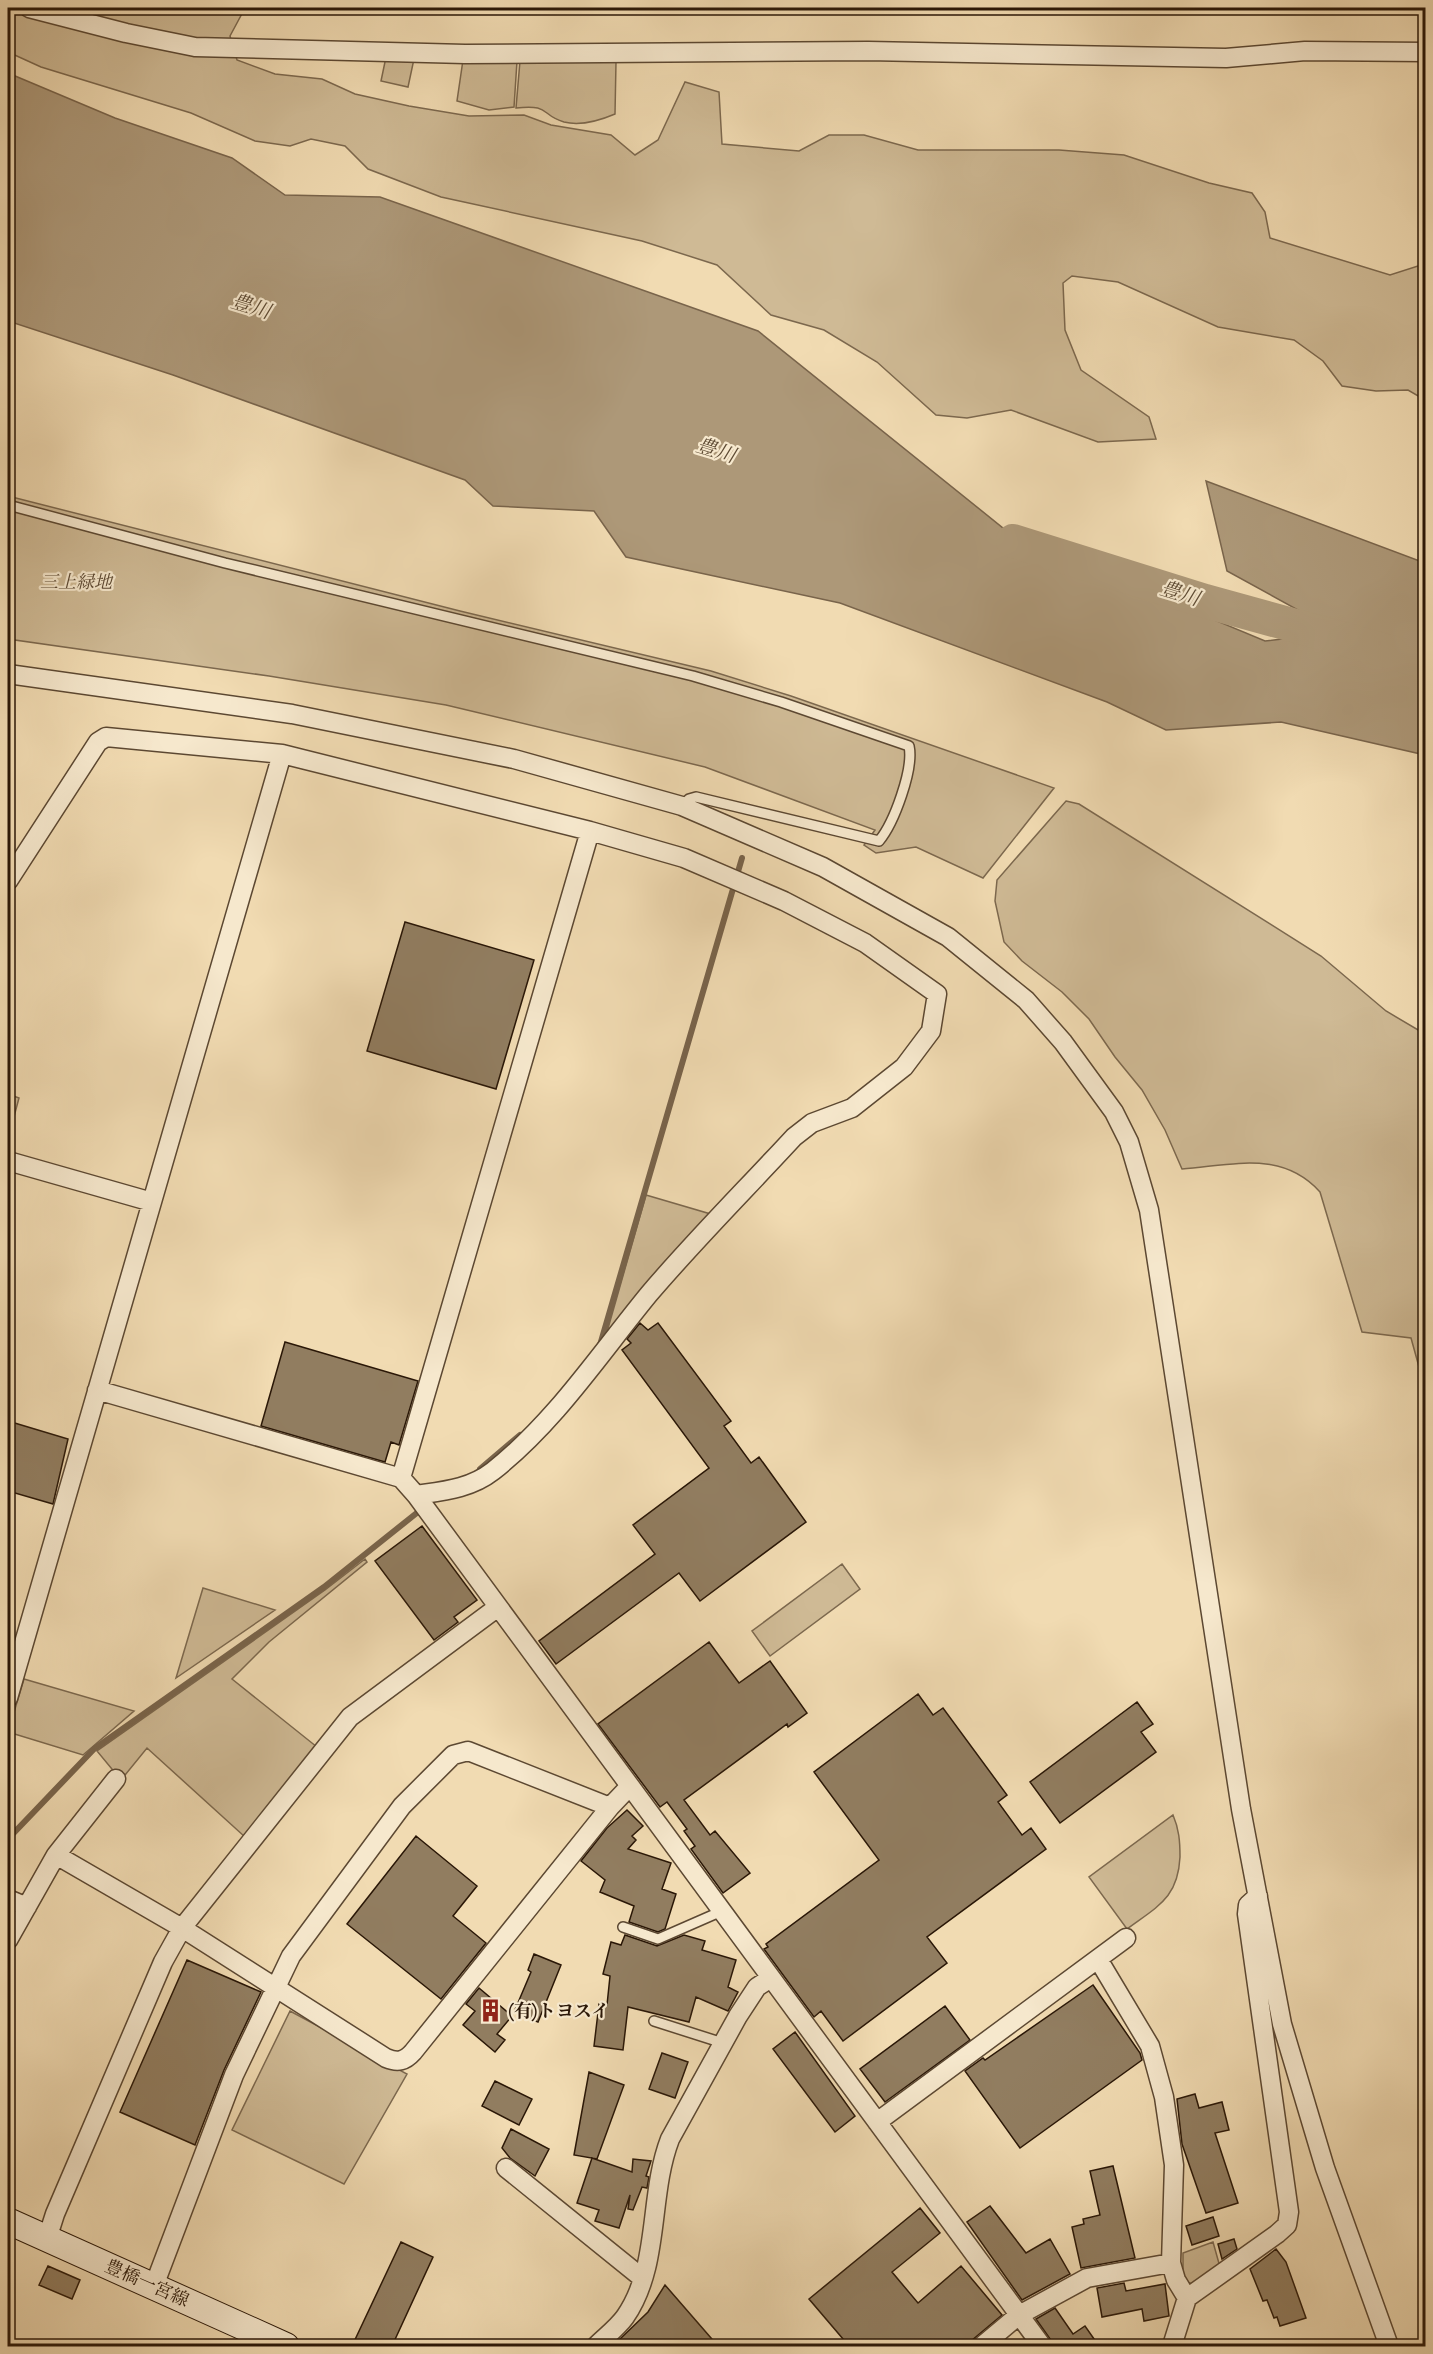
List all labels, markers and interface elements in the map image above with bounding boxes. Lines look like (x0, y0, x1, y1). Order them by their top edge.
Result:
water label: 豊川 (227, 289, 276, 329)
water label: 豊川 (692, 433, 741, 473)
park label: 三上緑地 (40, 571, 114, 597)
water label: 豊川 (1156, 576, 1205, 616)
building icon: (有)トヨスイ (477, 1998, 503, 2024)
place label: (有)トヨスイ (508, 2000, 609, 2026)
street label: 豊橋一宮線 (100, 2255, 193, 2315)

